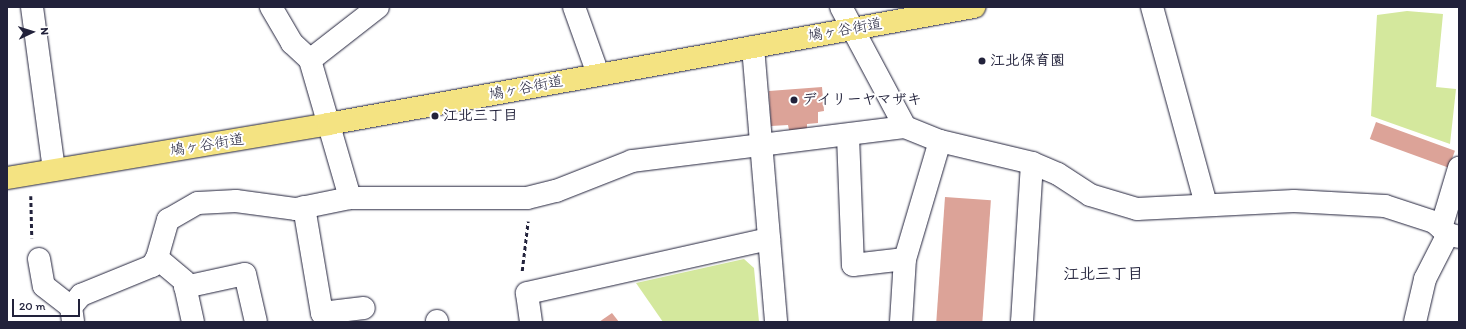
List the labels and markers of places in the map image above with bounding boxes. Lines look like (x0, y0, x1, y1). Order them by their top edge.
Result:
place label: 江北保育園 (990, 52, 1065, 70)
marker: 江北保育園 (977, 56, 987, 66)
place label: デイリーヤマザキ (802, 91, 922, 109)
marker: デイリーヤマザキ (789, 95, 799, 105)
place label: 江北三丁目 (443, 107, 518, 125)
marker: 江北三丁目 (430, 111, 440, 121)

